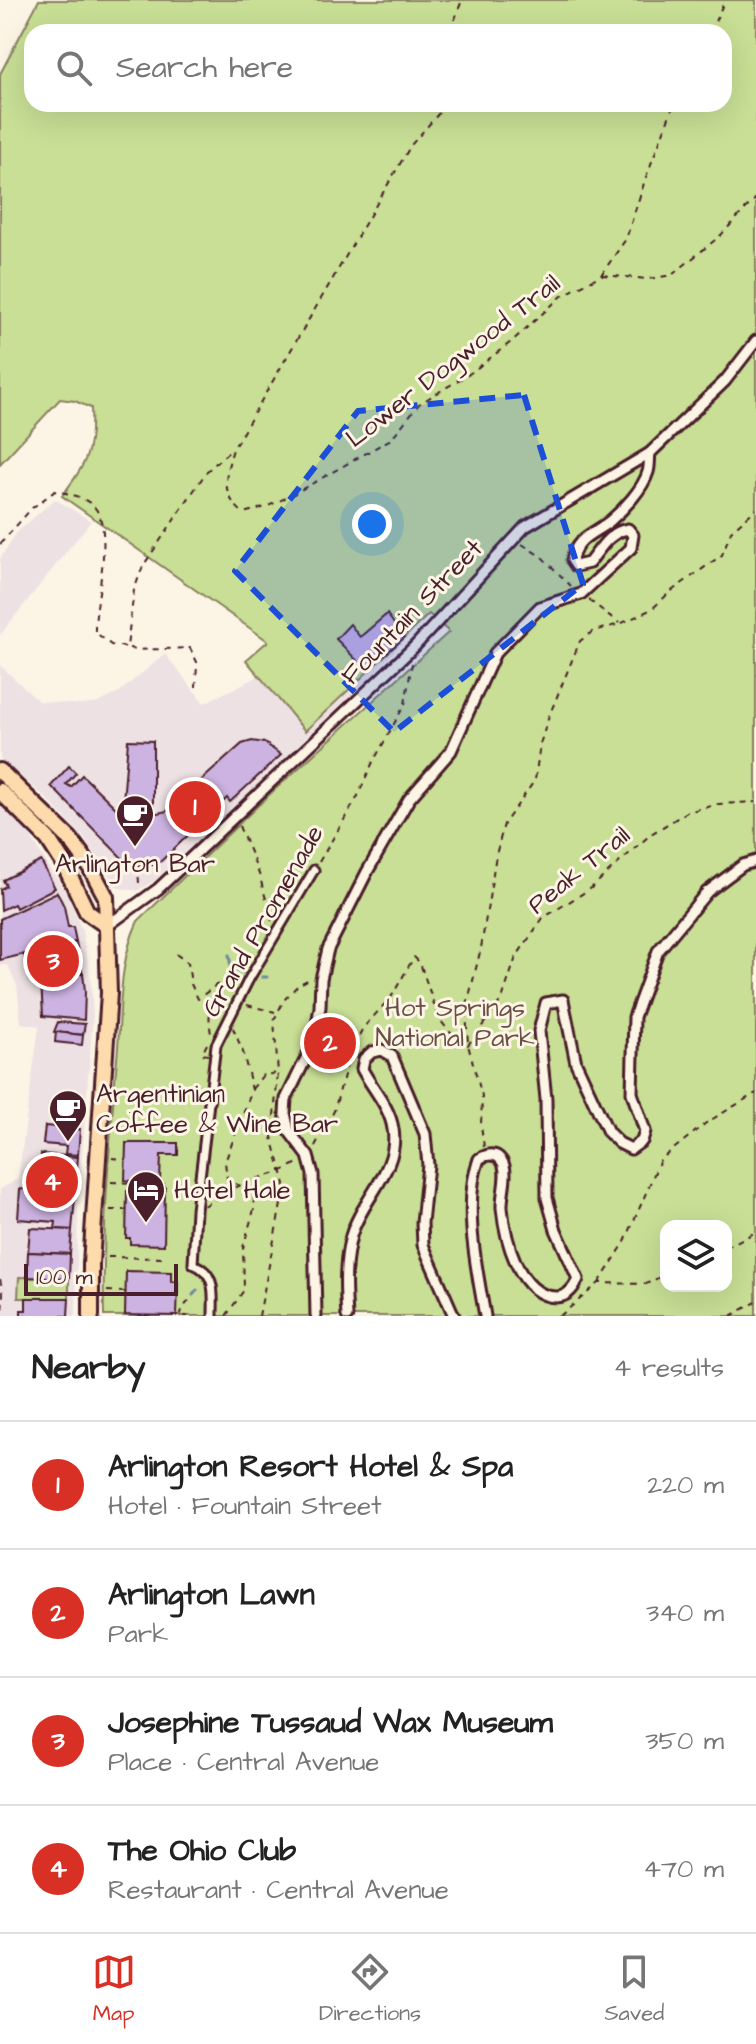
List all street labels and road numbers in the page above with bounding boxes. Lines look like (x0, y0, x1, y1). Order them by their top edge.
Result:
street label: Lower Dogwood Trail (338, 266, 569, 458)
street label: Fountain Street (333, 531, 491, 693)
street label: Peak Trail (520, 818, 638, 922)
street label: Grand Promenade (193, 819, 333, 1023)

